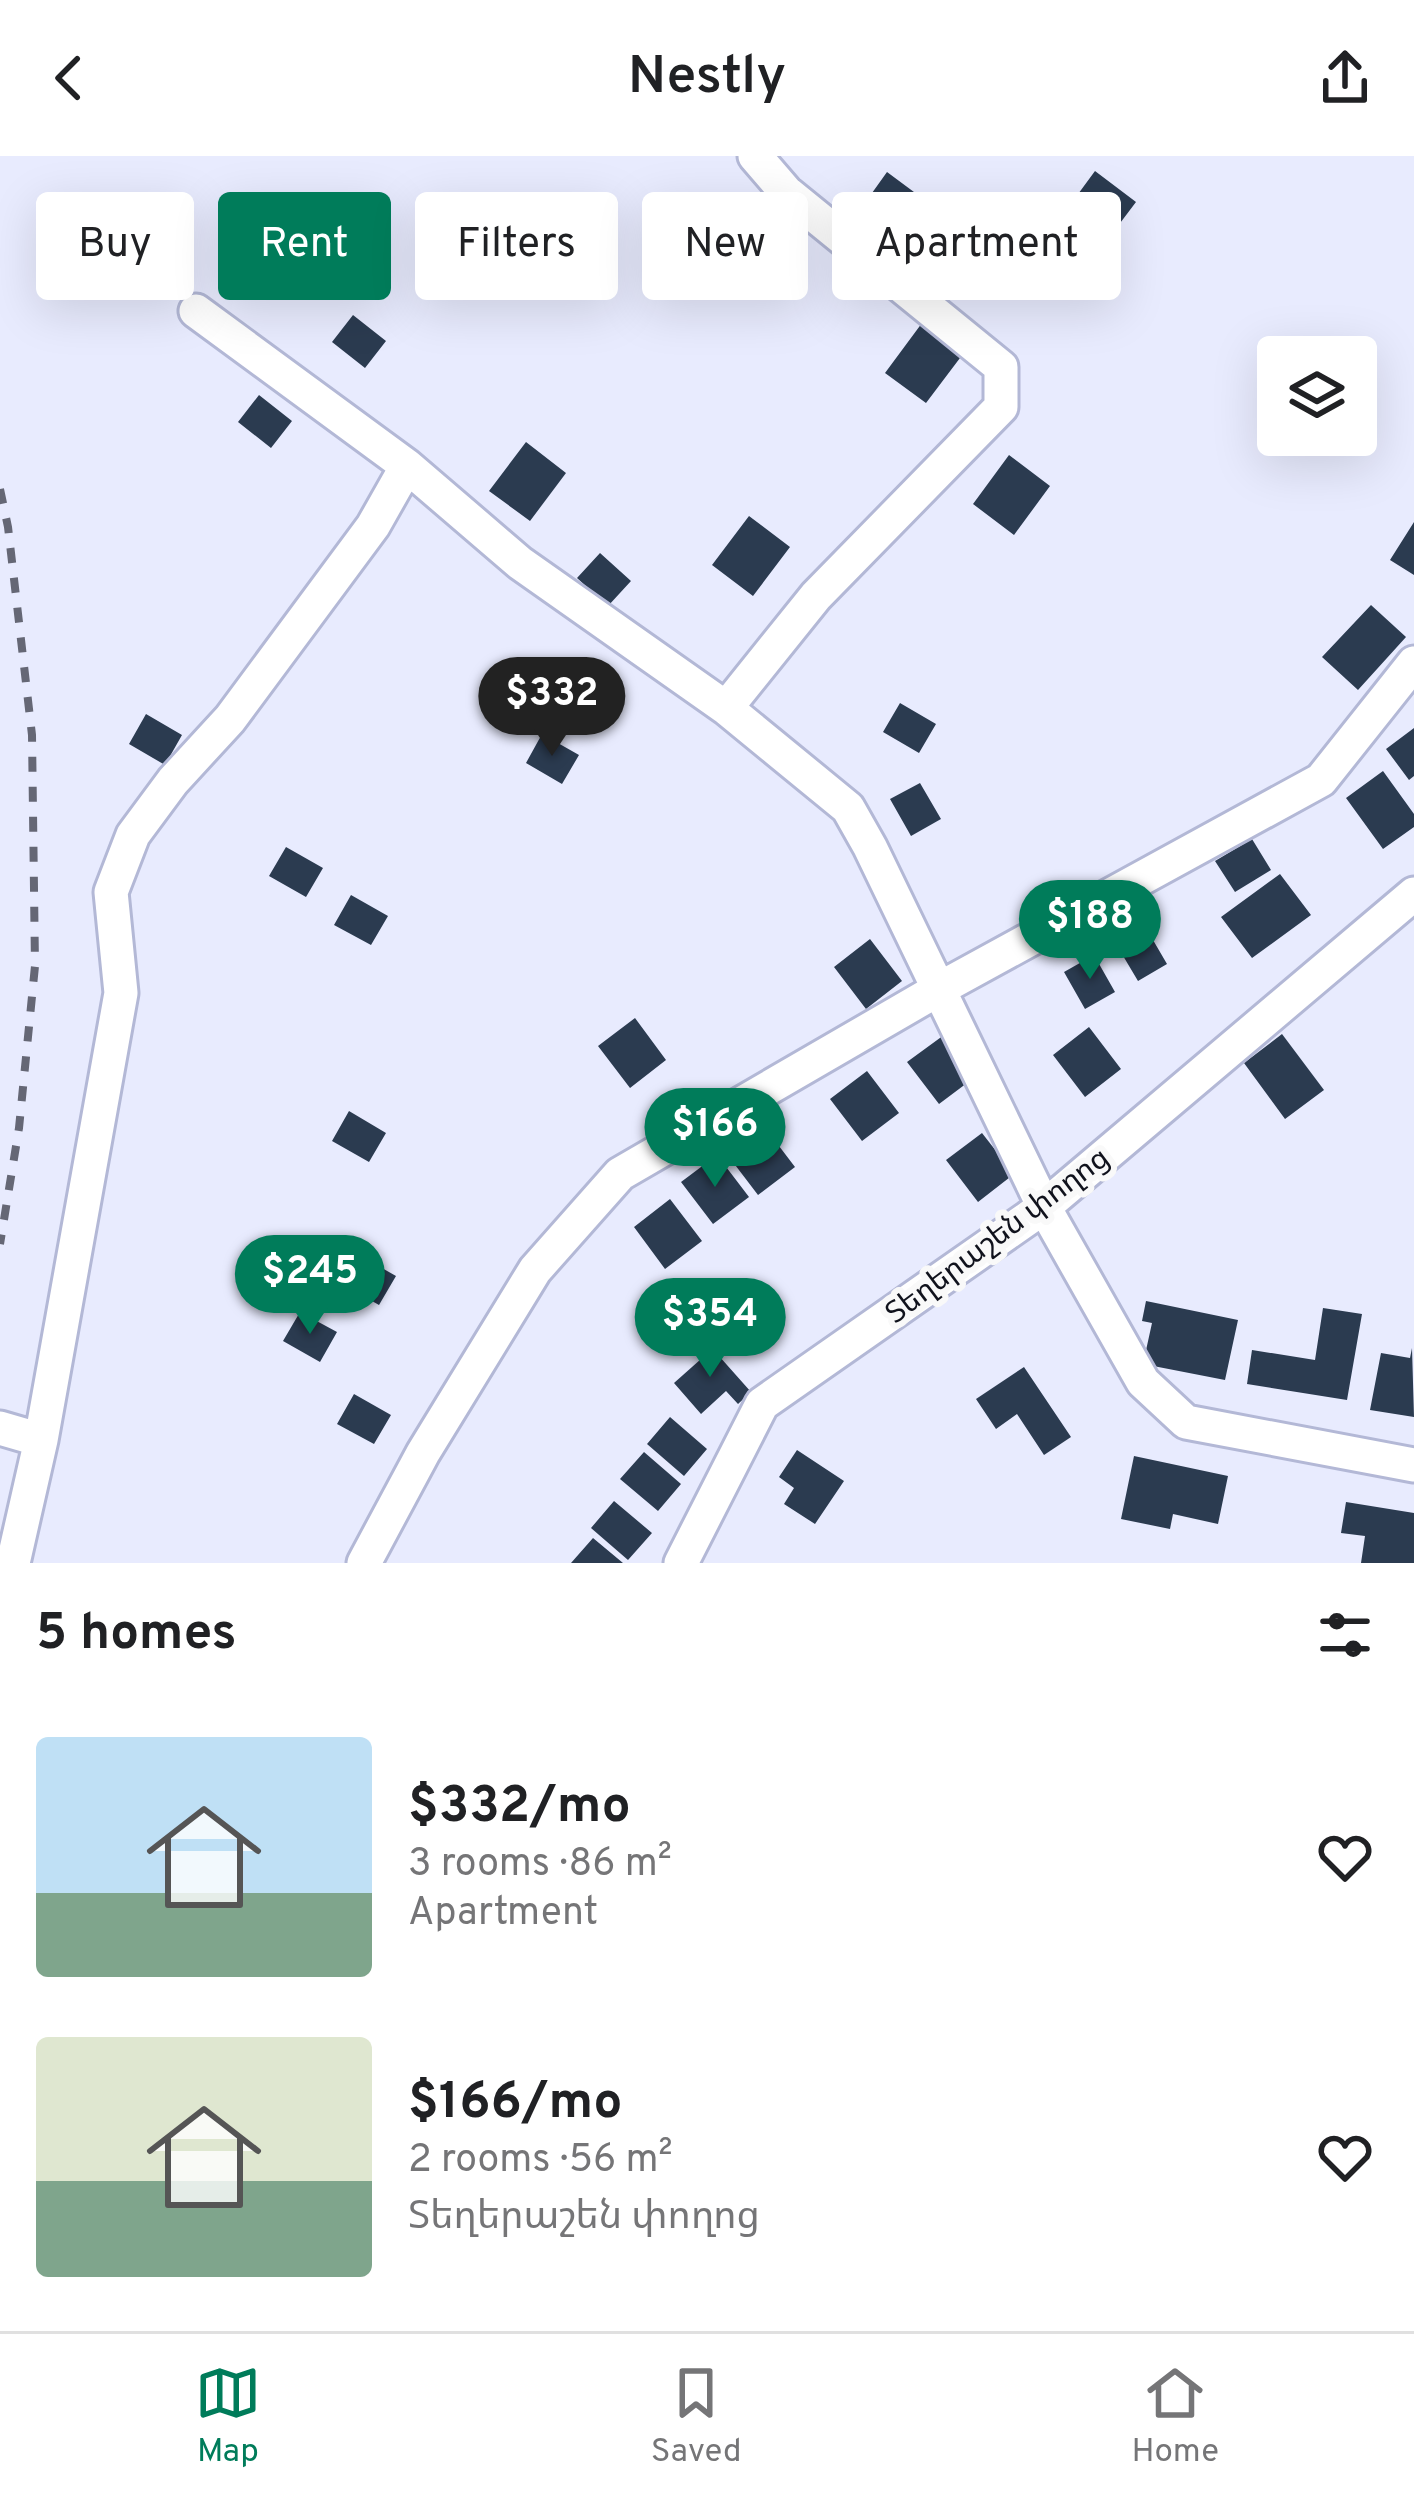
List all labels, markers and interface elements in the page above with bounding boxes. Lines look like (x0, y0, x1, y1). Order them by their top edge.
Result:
text: Nestly (628, 44, 786, 113)
icon: back (36, 45, 102, 111)
icon: share (1312, 45, 1378, 111)
chip: Buy (36, 192, 194, 300)
chip: Rent (218, 192, 391, 300)
chip: Filters (415, 192, 618, 300)
chip: New (642, 192, 808, 300)
chip: Apartment (832, 192, 1121, 300)
map controls (1257, 336, 1377, 456)
button: layers (1257, 336, 1377, 456)
pin: $332 (481, 657, 623, 759)
text: $332 (505, 671, 599, 720)
pin: $188 (1019, 880, 1161, 982)
text: $188 (1046, 894, 1134, 943)
pin: $166 (644, 1088, 786, 1190)
text: $166 (671, 1102, 759, 1151)
street label: Տեղերաշեն փողոց (879, 1141, 1118, 1333)
pin: $245 (239, 1235, 381, 1337)
text: $245 (262, 1249, 358, 1298)
pin: $354 (639, 1278, 781, 1380)
text: $354 (662, 1292, 758, 1341)
icon: filters (1312, 1602, 1378, 1668)
text: 5 homes (36, 1603, 237, 1668)
text: $332/mo (408, 1776, 631, 1841)
icon: home (132, 1785, 276, 1929)
icon: heart (1312, 1824, 1378, 1890)
text: 3 rooms · 86 m² (408, 1841, 672, 1890)
text: Apartment (408, 1890, 598, 1939)
text: $166/mo (408, 2072, 622, 2137)
icon: home (132, 2085, 276, 2229)
icon: heart (1312, 2124, 1378, 2190)
text: 2 rooms · 56 m² (408, 2137, 673, 2186)
text: Տեղերաշեն փողոց (408, 2194, 760, 2243)
tab: Map (195, 2360, 261, 2474)
tab: Saved (651, 2360, 742, 2474)
tab: Home (1131, 2360, 1219, 2474)

